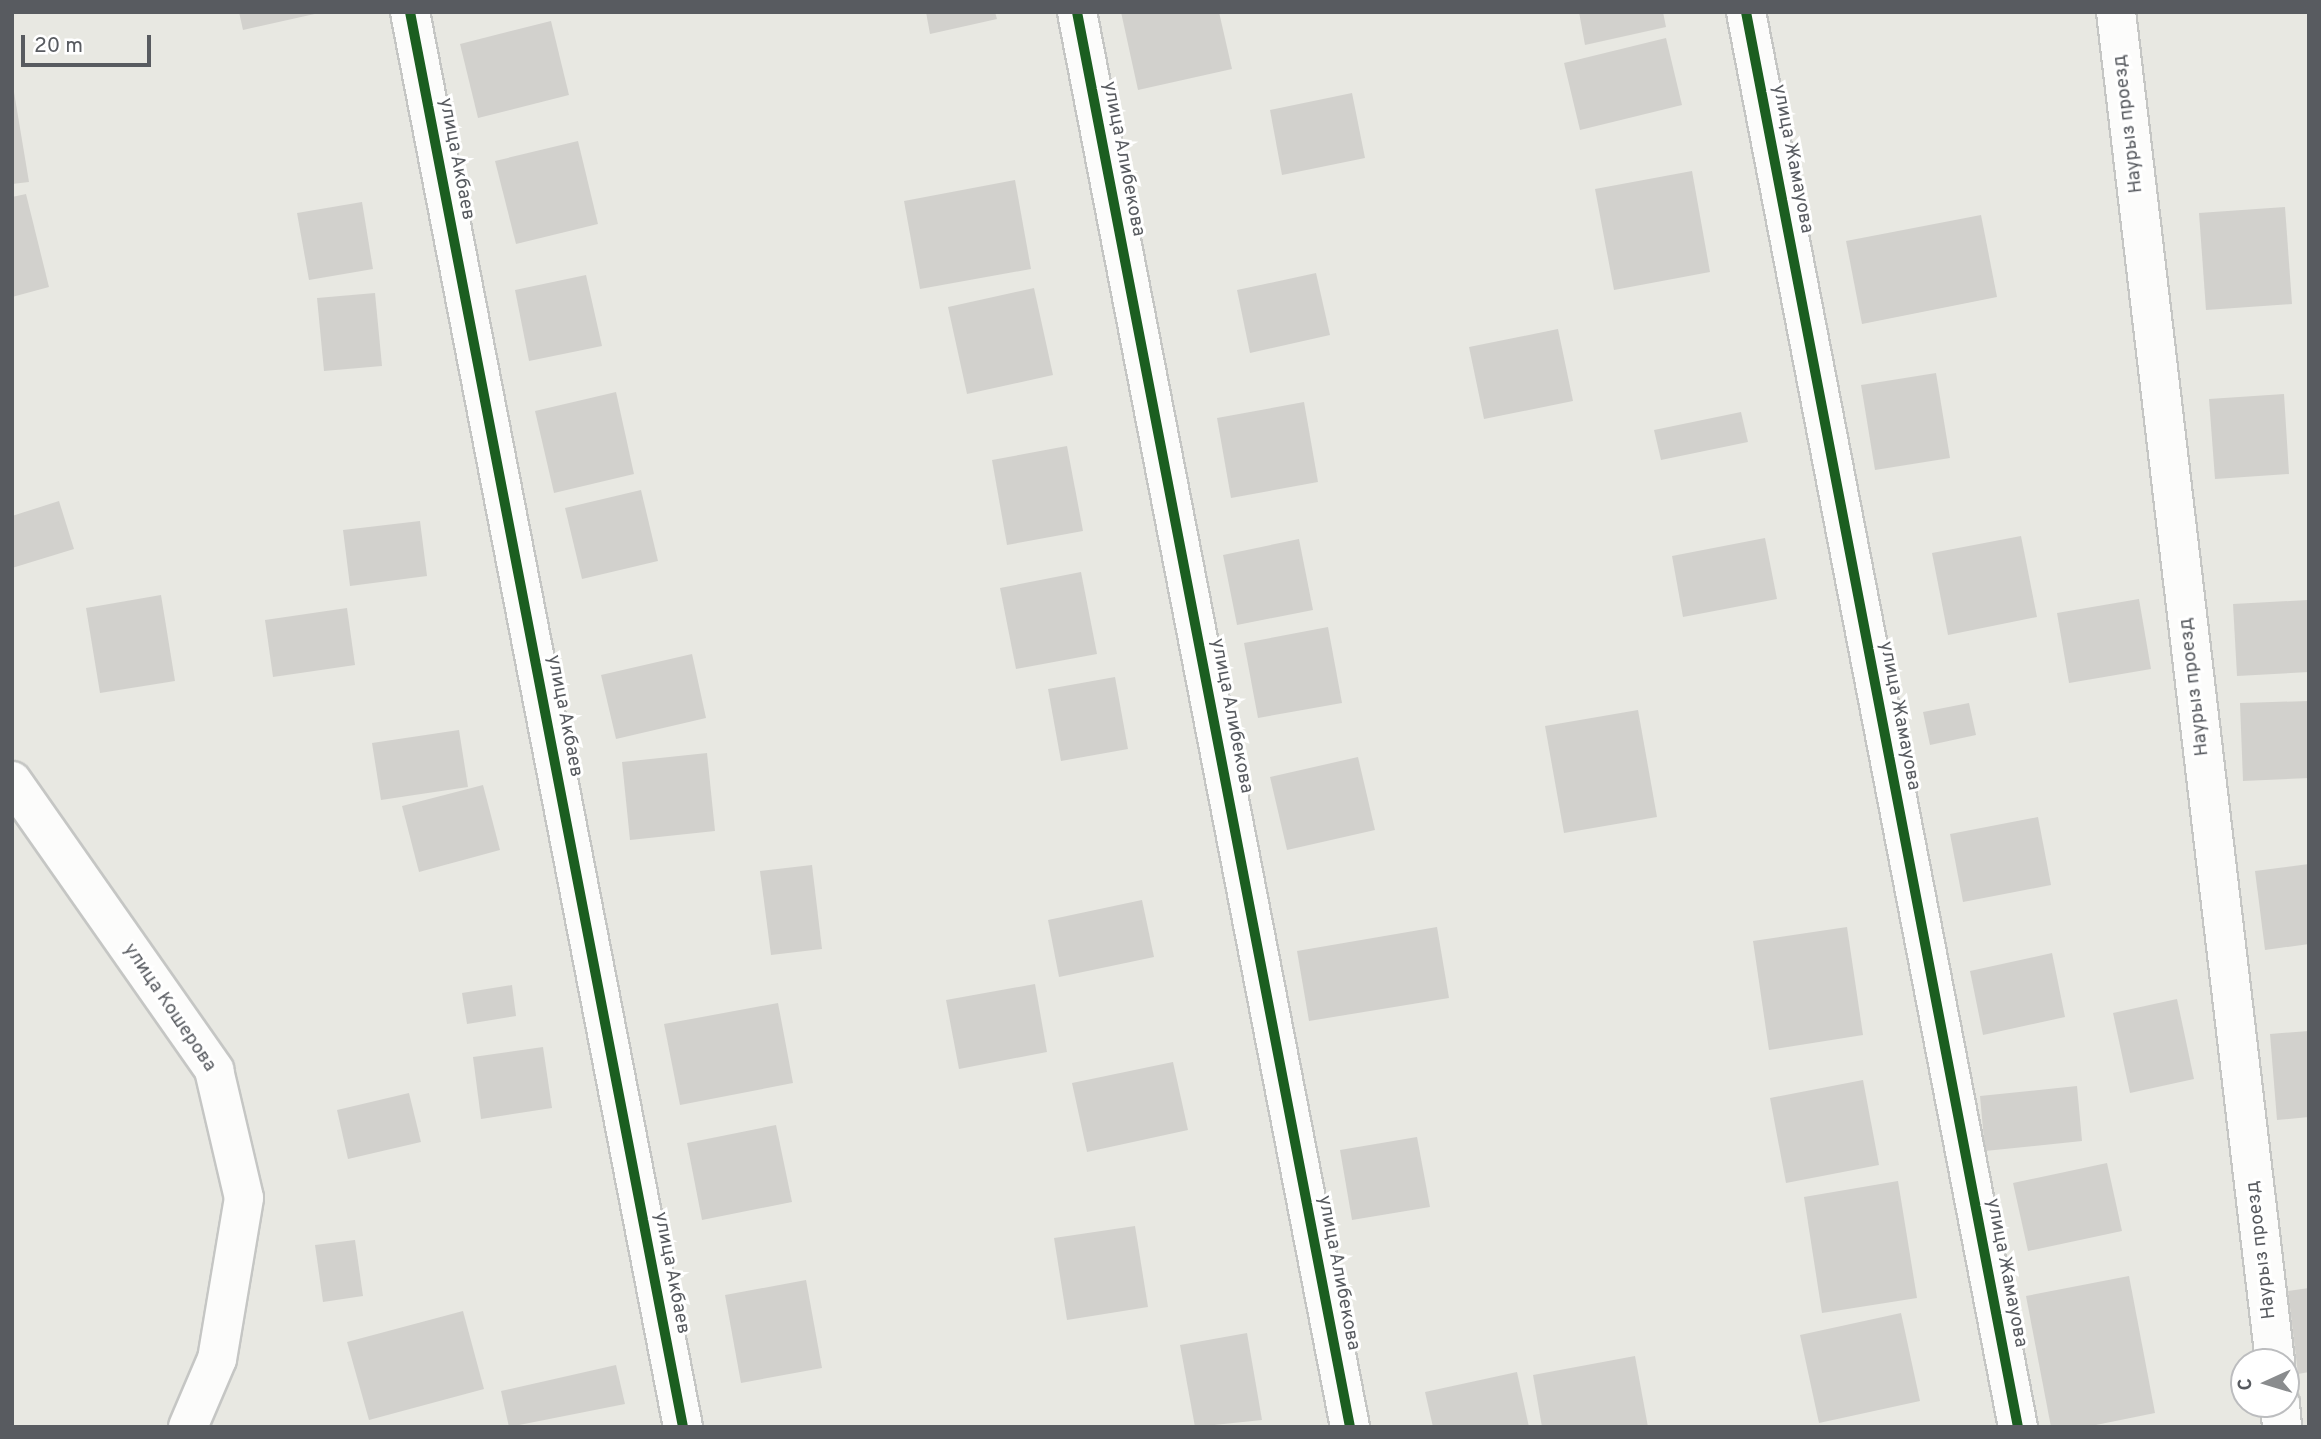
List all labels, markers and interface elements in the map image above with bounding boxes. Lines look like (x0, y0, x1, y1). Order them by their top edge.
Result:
scale bar (24, 21, 154, 65)
text: 20 m (34, 33, 83, 60)
street label: Наурыз проезд (2109, 54, 2149, 194)
street label: улица Алибекова (1097, 79, 1149, 239)
street label: улица Жамауова (1766, 82, 1818, 236)
street label: улица Акбаев (433, 96, 479, 222)
street label: Наурыз проезд (2175, 617, 2215, 757)
street label: улица Алибекова (1205, 636, 1257, 796)
street label: улица Жамауова (1873, 639, 1925, 793)
street label: улица Акбаев (541, 653, 587, 779)
street label: улица Кошерова (118, 939, 220, 1077)
street label: Наурыз проезд (2242, 1180, 2282, 1320)
street label: улица Алибекова (1312, 1193, 1364, 1353)
street label: улица Жамауова (1980, 1196, 2032, 1350)
street label: улица Акбаев (648, 1210, 694, 1336)
north arrow (2230, 1348, 2300, 1418)
text: С (2234, 1377, 2258, 1391)

